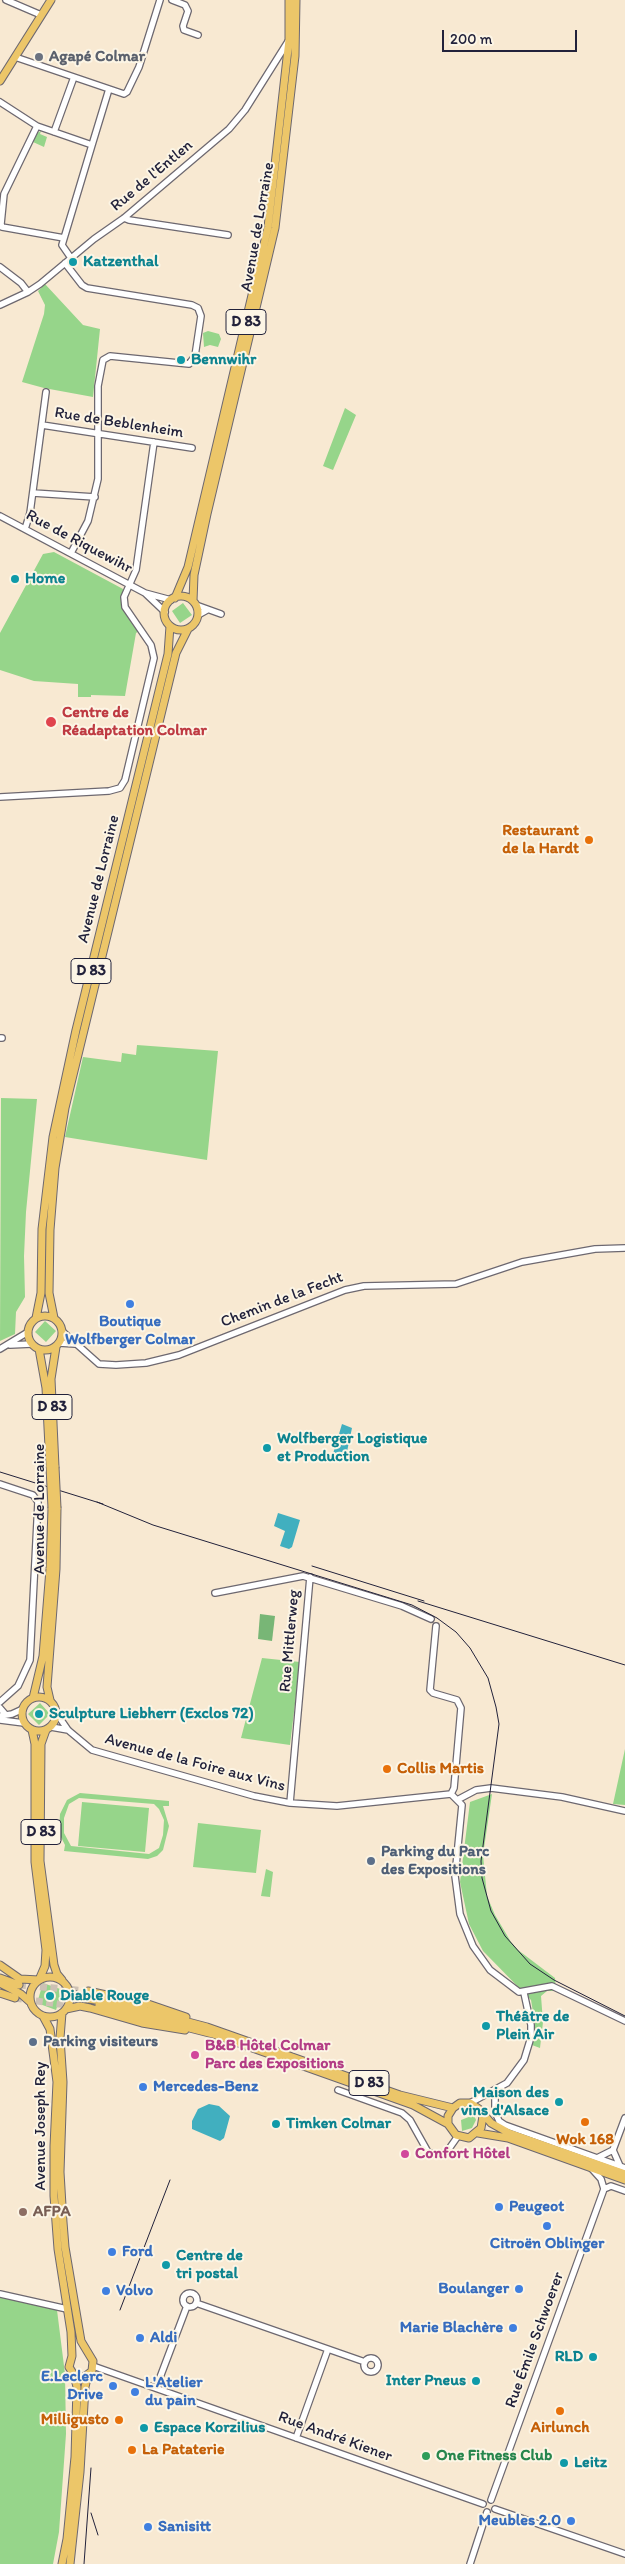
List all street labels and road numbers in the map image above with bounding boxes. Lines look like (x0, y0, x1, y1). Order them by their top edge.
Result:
street label: Rue de l'Entlen (107, 136, 197, 216)
street label: Avenue de Lorraine (237, 161, 279, 293)
road number: D 83 (226, 310, 266, 334)
street label: Rue de Beblenheim (53, 403, 185, 443)
street label: Rue de Riquewihr (22, 506, 136, 578)
street label: Avenue de Lorraine (74, 813, 124, 945)
road number: D 83 (71, 958, 111, 984)
street label: Chemin de la Fecht (218, 1268, 346, 1332)
road number: D 83 (32, 1394, 72, 1420)
street label: Avenue de Lorraine (30, 1444, 50, 1574)
street label: Rue Mittlerweg (276, 1589, 304, 1693)
street label: Avenue de la Foire aux Vins (103, 1730, 287, 1796)
road number: D 83 (21, 1820, 61, 1844)
street label: Avenue Joseph Rey (31, 2062, 51, 2190)
road number: D 83 (349, 2070, 389, 2096)
street label: Rue Émile Schwoerer (501, 2269, 569, 2411)
street label: Rue André Kiener (275, 2407, 395, 2467)

